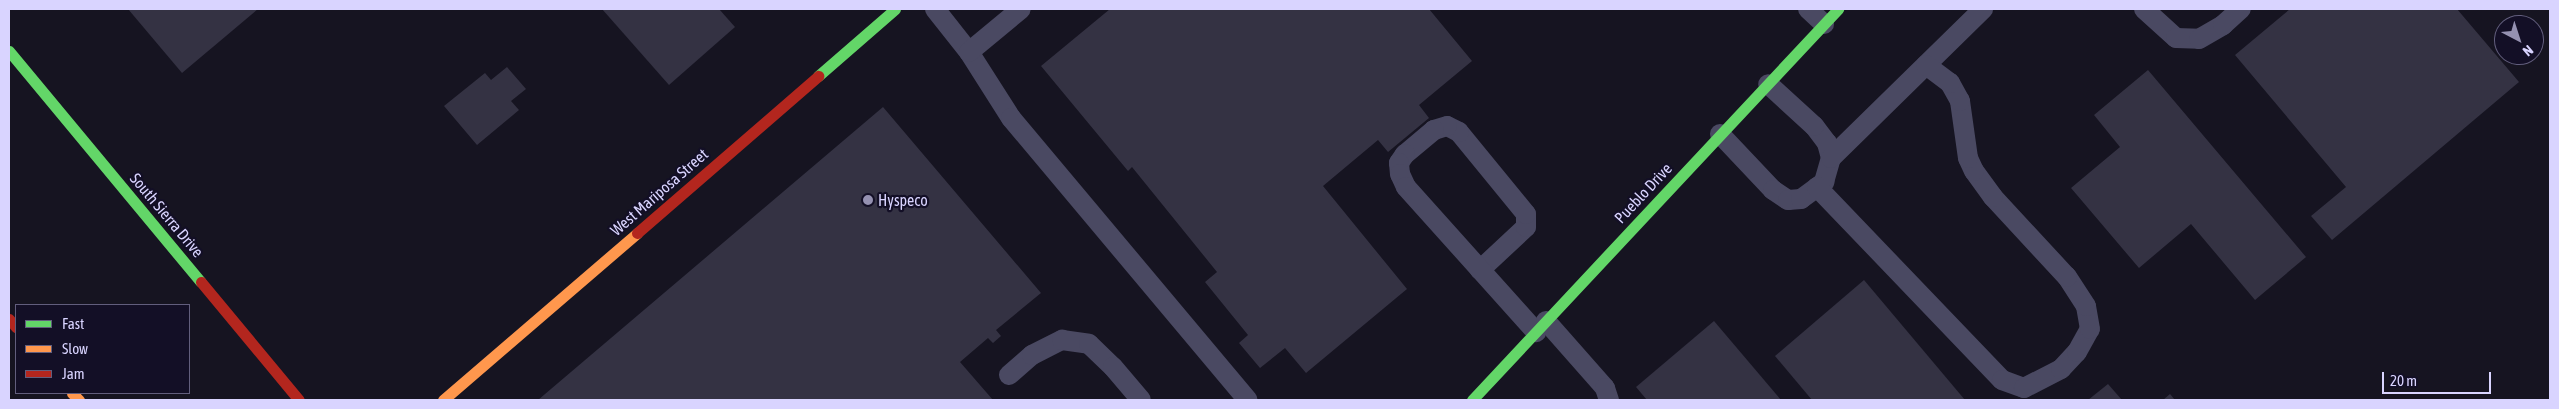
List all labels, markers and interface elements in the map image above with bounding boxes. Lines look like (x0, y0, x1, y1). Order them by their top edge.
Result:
north arrow (2494, 15, 2544, 65)
text: N (2520, 42, 2536, 60)
street label: West Mariposa Street (606, 144, 712, 240)
street label: Pueblo Drive (1610, 159, 1676, 227)
street label: South Sierra Drive (126, 169, 208, 261)
place label: Hyspeco (878, 190, 928, 210)
marker: Hyspeco (862, 194, 874, 206)
legend (15, 304, 190, 394)
text: Fast (62, 315, 84, 332)
text: Slow (62, 340, 88, 357)
scale bar (2384, 362, 2493, 394)
text: Jam (62, 365, 85, 382)
text: 20 m (2390, 372, 2417, 389)

